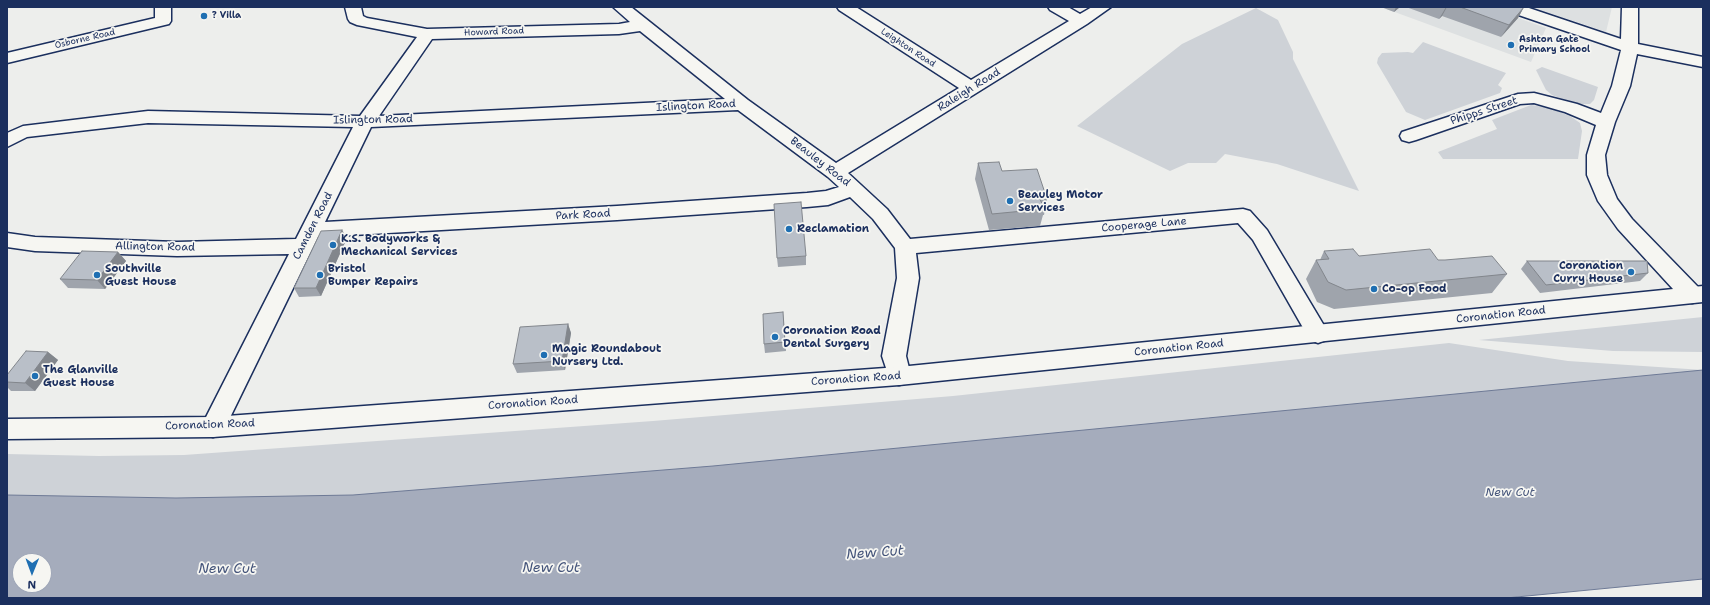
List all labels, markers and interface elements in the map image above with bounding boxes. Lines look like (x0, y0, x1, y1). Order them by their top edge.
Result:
marker: ? Villa (199, 11, 209, 21)
place label: ? Villa (212, 11, 241, 21)
street label: Howard Road (464, 26, 524, 38)
street label: Leighton Road (878, 26, 938, 70)
street label: Osborne Road (54, 27, 116, 51)
place label: Ashton Gate Primary School (1519, 35, 1590, 56)
marker: Ashton Gate Primary School (1506, 40, 1516, 50)
street label: Raleigh Road (935, 65, 1003, 115)
street label: Phipps Street (1449, 94, 1519, 128)
street label: Islington Road (656, 97, 736, 115)
street label: Islington Road (333, 113, 413, 127)
street label: Beauley Road (787, 134, 853, 190)
place label: Beauley Motor Services (1018, 188, 1103, 214)
street label: Camden Road (290, 190, 336, 262)
marker: Beauley Motor Services (1005, 196, 1015, 206)
street label: Park Road (555, 207, 611, 223)
street label: Cooperage Lane (1101, 215, 1187, 235)
place label: Reclamation (797, 222, 869, 236)
marker: Reclamation (784, 224, 794, 234)
place label: K.S. Bodyworks & Mechanical Services (341, 232, 458, 258)
street label: Allington Road (115, 240, 195, 254)
marker: K.S. Bodyworks & Mechanical Services (328, 240, 338, 250)
place label: Coronation Curry House (1553, 259, 1623, 285)
place label: Southville Guest House (105, 262, 177, 288)
place label: Bristol Bumper Repairs (328, 262, 418, 288)
marker: Coronation Curry House (1626, 267, 1636, 277)
marker: Southville Guest House (92, 270, 102, 280)
marker: Bristol Bumper Repairs (315, 270, 325, 280)
place label: Co-op Food (1382, 282, 1447, 296)
marker: Co-op Food (1369, 284, 1379, 294)
street label: Coronation Road (1456, 304, 1546, 326)
place label: Coronation Road Dental Surgery (783, 324, 881, 350)
marker: Coronation Road Dental Surgery (770, 332, 780, 342)
street label: Coronation Road (1134, 337, 1224, 359)
place label: Magic Roundabout Nursery Ltd. (552, 342, 661, 368)
marker: Magic Roundabout Nursery Ltd. (539, 350, 549, 360)
place label: The Glanville Guest House (43, 363, 118, 389)
street label: Coronation Road (811, 369, 901, 389)
marker: The Glanville Guest House (30, 371, 40, 381)
street label: Coronation Road (488, 393, 578, 413)
street label: Coronation Road (165, 417, 255, 433)
water label: New Cut (1485, 486, 1535, 500)
water label: New Cut (846, 543, 904, 563)
north arrow (12, 553, 52, 593)
water label: New Cut (522, 560, 580, 576)
water label: New Cut (198, 561, 256, 577)
text: N (27, 577, 36, 592)

